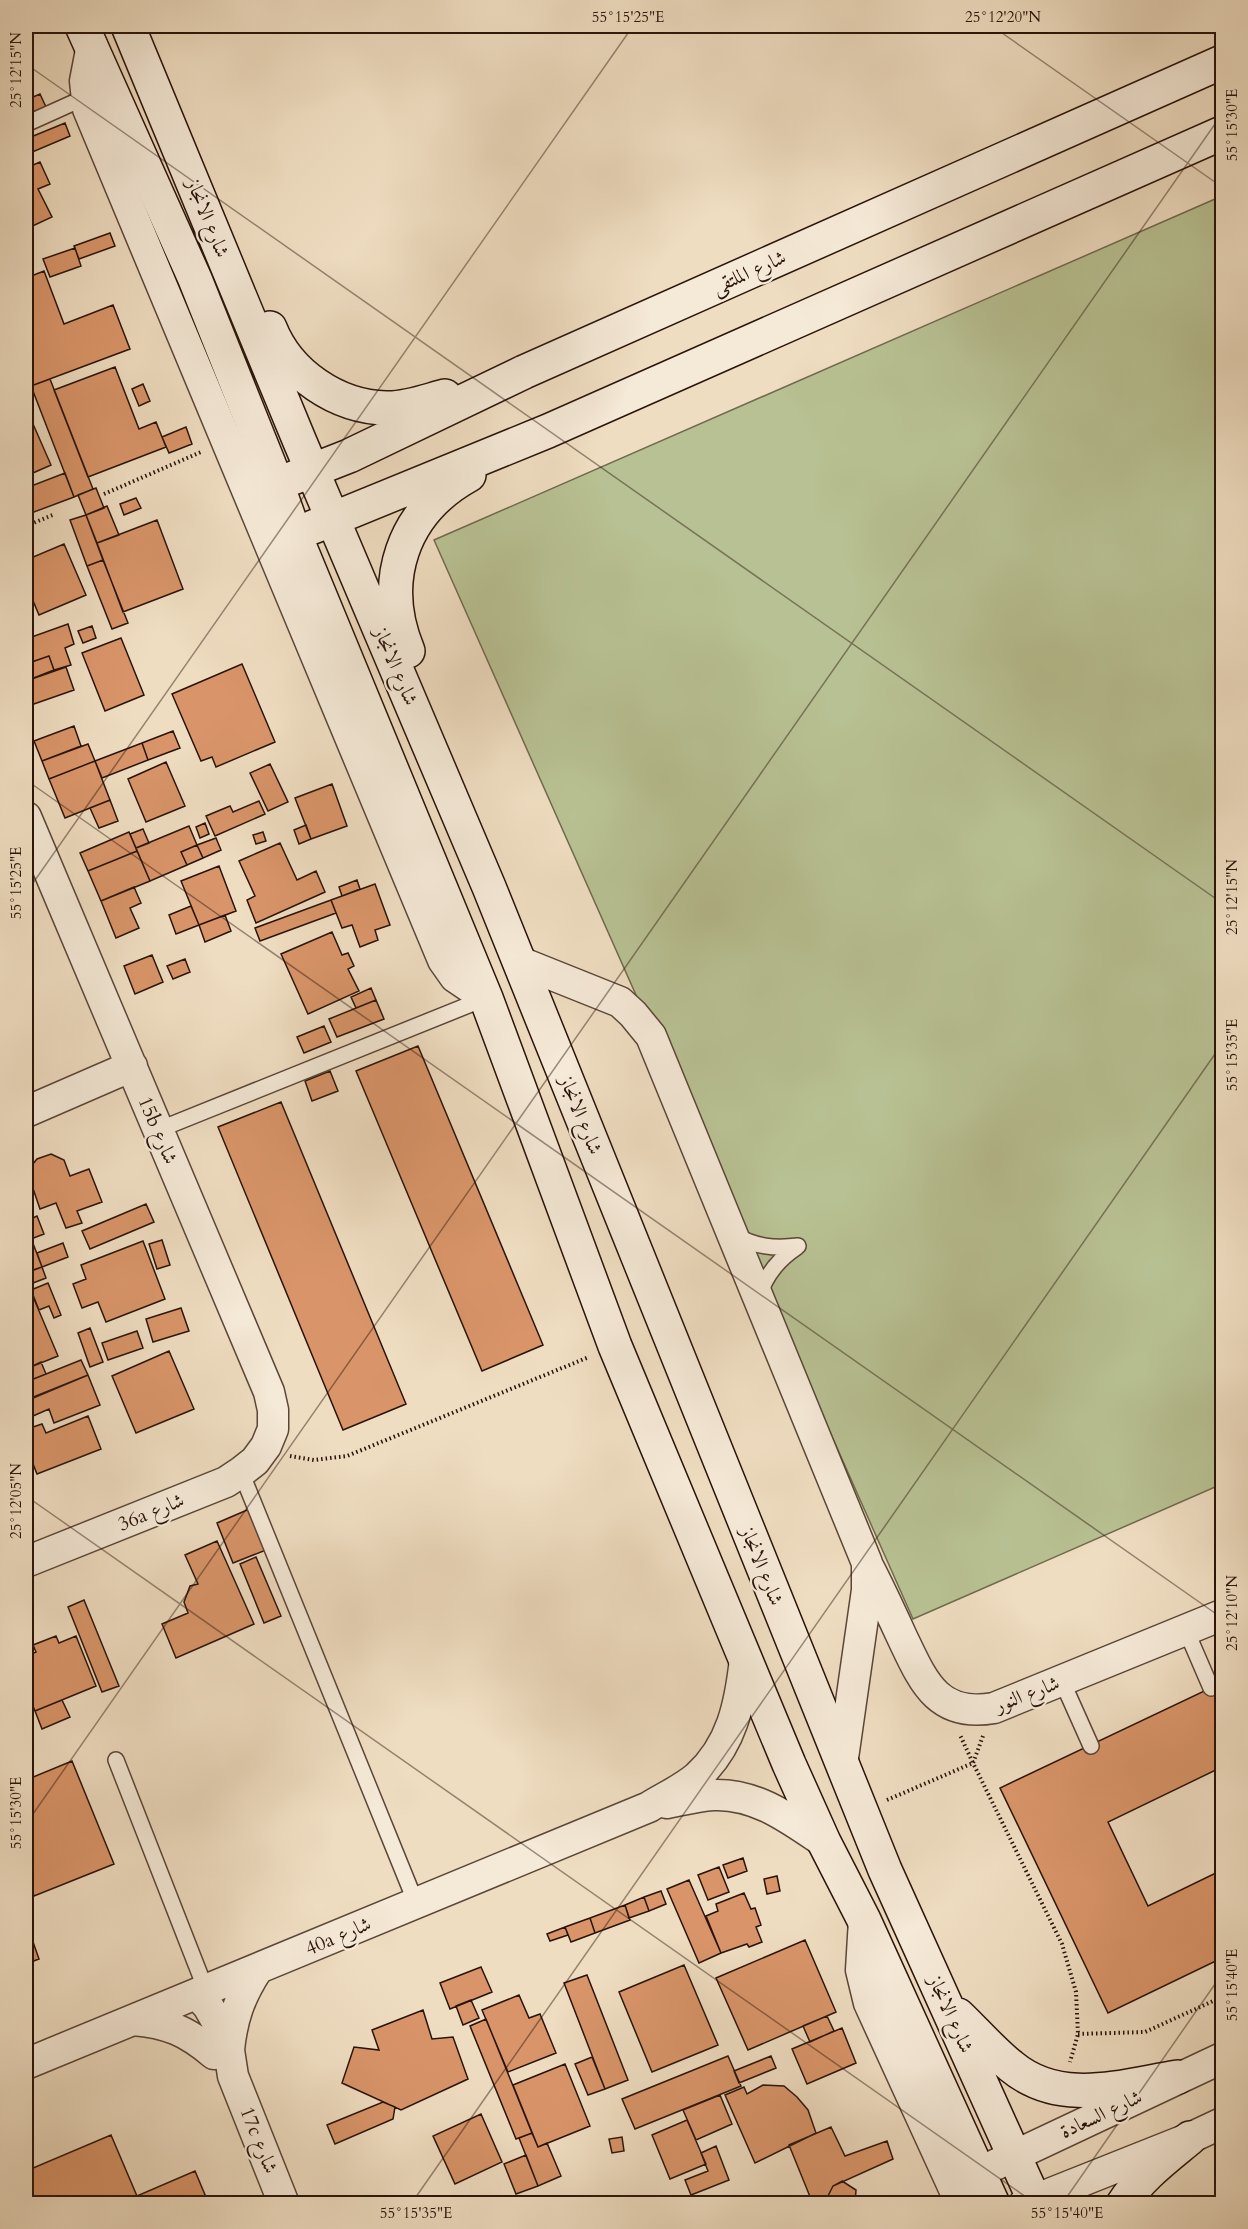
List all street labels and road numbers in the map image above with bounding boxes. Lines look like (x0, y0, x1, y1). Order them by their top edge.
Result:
street label: شارع الانجاز (176, 173, 236, 263)
street label: شارع الملتقى (708, 244, 792, 304)
street label: شارع الانجاز (363, 621, 425, 711)
street label: شارع الانجاز (549, 1070, 609, 1160)
street label: 15b شارع (128, 1092, 184, 1170)
street label: 36a شارع (114, 1487, 190, 1541)
street label: شارع الانجاز (730, 1521, 790, 1611)
street label: شارع النور (989, 1669, 1065, 1723)
street label: 40a شارع (301, 1910, 377, 1966)
street label: شارع الانجاز (917, 1969, 980, 2059)
street label: شارع السعادة (1056, 2083, 1148, 2148)
street label: 17c شارع (230, 2103, 285, 2179)

